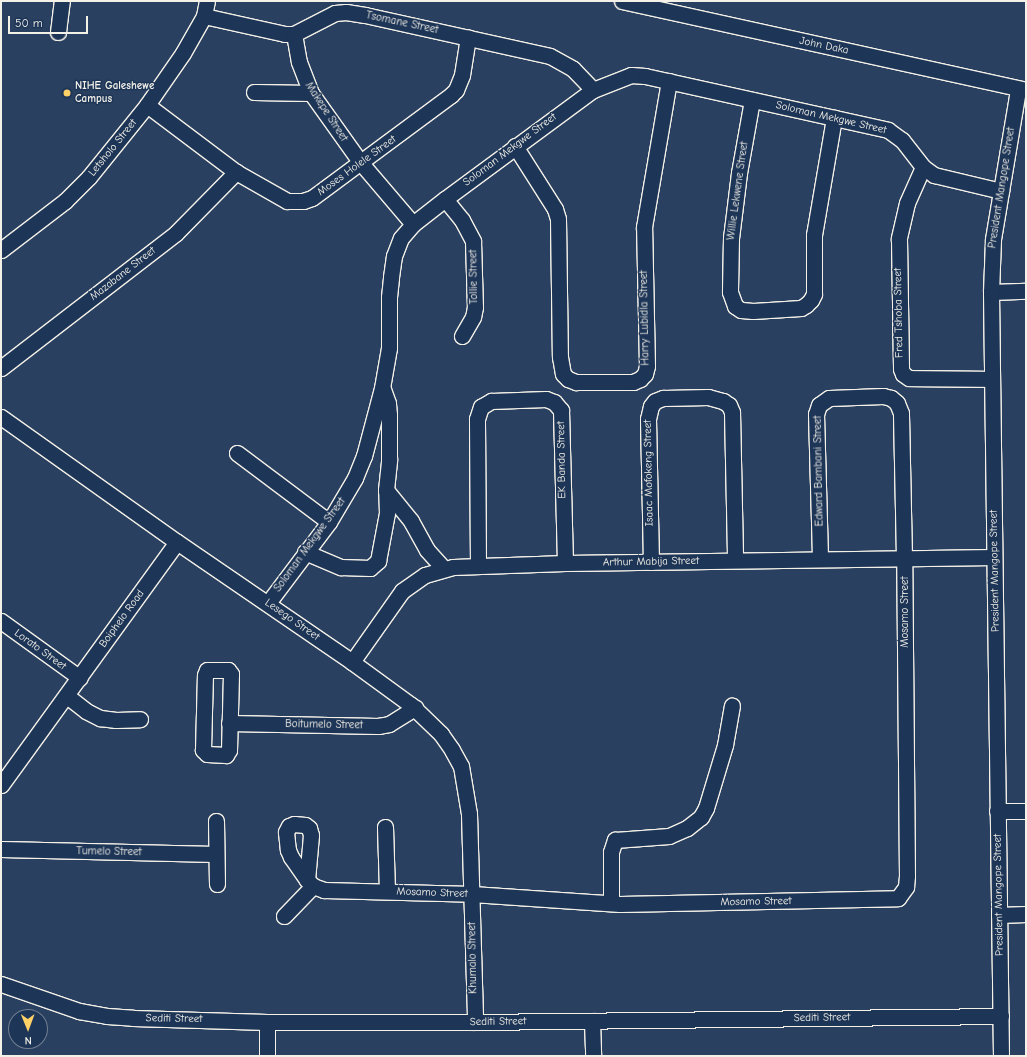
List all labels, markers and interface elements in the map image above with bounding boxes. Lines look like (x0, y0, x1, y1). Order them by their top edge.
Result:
scale bar (10, 8, 90, 34)
street label: Tsomane Street (365, 9, 439, 37)
text: 50 m (15, 16, 43, 30)
street label: John Daka (798, 34, 850, 58)
place label: NIHE Galeshewe Campus (75, 80, 154, 106)
street label: Makepe Street (302, 80, 350, 144)
marker: NIHE Galeshewe Campus (62, 88, 72, 98)
street label: Soloman Mekgwe Street (774, 99, 888, 137)
street label: Soloman Mekgwe Street (461, 111, 559, 189)
street label: Letsholo Street (86, 117, 140, 179)
street label: President Mangope Street (986, 127, 1018, 249)
street label: Moses Holele Street (315, 133, 399, 199)
street label: Willie Lekwene Street (725, 141, 751, 241)
street label: Mazabane Street (88, 244, 158, 304)
street label: Tollie Street (467, 250, 481, 304)
street label: Fred Tshoba Street (892, 268, 906, 358)
street label: Harry Lubidla Street (638, 270, 652, 366)
street label: Edward Bambani Street (811, 415, 827, 527)
street label: Isaac Mofokeng Street (641, 420, 657, 526)
street label: EK Banda Street (555, 421, 569, 499)
street label: Soloman Mekgwe Street (271, 495, 349, 595)
street label: President Mangope Street (987, 510, 1003, 632)
street label: Arthur Mabija Street (603, 555, 699, 569)
street label: Mosamo Street (898, 576, 912, 648)
street label: Boiphelo Road (97, 588, 147, 650)
street label: Lesego Street (262, 596, 322, 644)
street label: Lorato Street (12, 627, 68, 673)
street label: Boitumelo Street (285, 718, 363, 732)
street label: President Mangope Street (991, 834, 1007, 956)
street label: Tumelo Street (76, 845, 142, 859)
street label: Mosamo Street (396, 885, 468, 901)
street label: Mosamo Street (720, 895, 792, 909)
street label: Khumalo Street (466, 922, 480, 994)
north arrow (8, 1009, 48, 1049)
street label: Sediti Street (794, 1011, 850, 1025)
street label: Sediti Street (146, 1012, 202, 1026)
street label: Sediti Street (470, 1015, 526, 1029)
text: N (24, 1034, 32, 1047)

